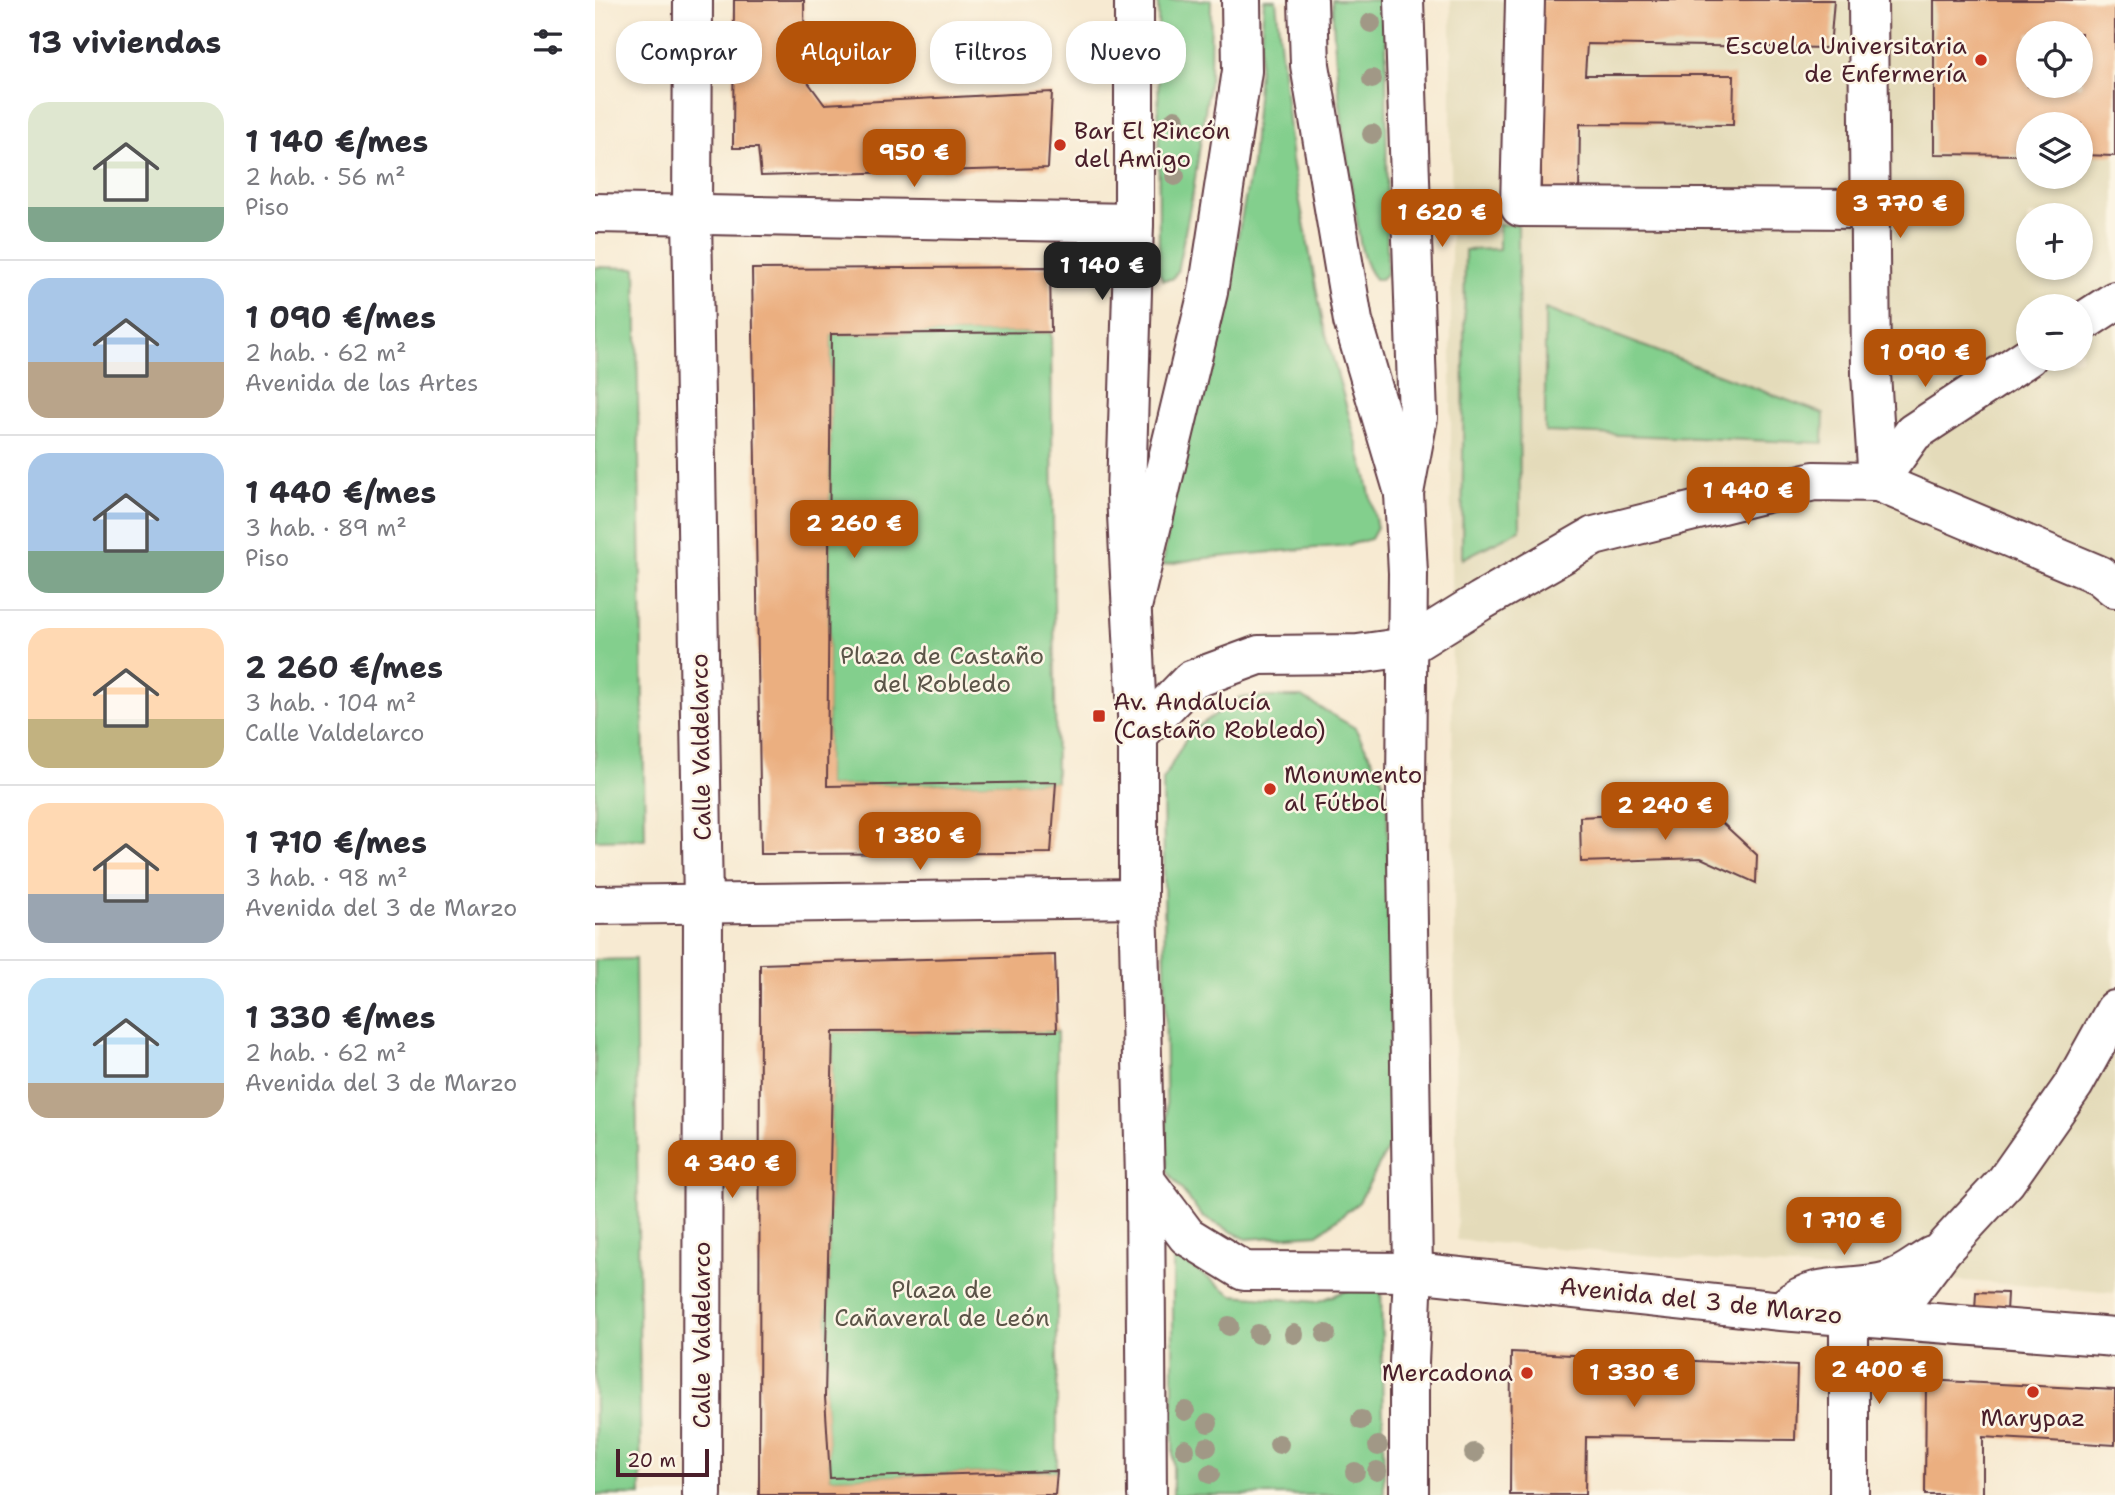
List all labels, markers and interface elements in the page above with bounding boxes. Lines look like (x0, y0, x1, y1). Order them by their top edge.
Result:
chip: Comprar (616, 21, 762, 84)
chip: Alquilar (776, 21, 916, 84)
chip: Filtros (930, 21, 1052, 84)
chip: Nuevo (1066, 21, 1186, 84)
map controls (2016, 21, 2093, 371)
button: locate (2016, 21, 2093, 98)
text: 13 viviendas (28, 22, 221, 63)
icon: filters (529, 23, 567, 61)
place label: Escuela Universitaria de Enfermería (1725, 30, 1967, 90)
marker: Escuela Universitaria de Enfermería (1973, 52, 1989, 68)
button: layers (2016, 112, 2093, 189)
place label: Bar El Rincón del Amigo (1074, 115, 1230, 175)
text: 1 140 €/mes (245, 121, 428, 162)
icon: home (84, 130, 168, 214)
pin: 950 € (865, 130, 963, 189)
text: 950 € (879, 137, 949, 167)
marker: Bar El Rincón del Amigo (1052, 137, 1068, 153)
text: 2 hab. · 56 m² (245, 162, 406, 192)
pin: 3 770 € (1835, 180, 1965, 240)
text: 3 770 € (1852, 188, 1948, 218)
pin: 1 620 € (1377, 190, 1507, 249)
text: Piso (245, 192, 289, 222)
text: 1 620 € (1397, 197, 1487, 227)
button: + (2016, 203, 2093, 280)
pin: 1 140 € (1037, 243, 1167, 302)
text: 1 140 € (1060, 250, 1144, 280)
button: − (2016, 294, 2093, 371)
text: 1 090 €/mes (245, 297, 436, 338)
icon: home (84, 306, 168, 390)
pin: 1 090 € (1860, 330, 1990, 389)
text: 1 090 € (1880, 337, 1970, 367)
text: 2 hab. · 62 m² (245, 338, 407, 368)
text: Avenida de las Artes (245, 368, 478, 398)
pin: 1 440 € (1683, 468, 1813, 527)
text: 1 440 €/mes (245, 472, 436, 513)
text: 1 440 € (1703, 475, 1793, 505)
icon: home (84, 481, 168, 565)
pin: 2 260 € (789, 500, 919, 560)
text: 2 260 € (806, 508, 902, 538)
text: 3 hab. · 89 m² (245, 513, 407, 543)
text: Piso (245, 543, 289, 573)
park label: Plaza de Castaño del Robledo (840, 640, 1044, 700)
text: 2 260 €/mes (245, 647, 443, 688)
street label: Calle Valdelarco (683, 653, 719, 841)
icon: home (84, 656, 168, 740)
place label: Av. Andalucía (Castaño Robledo) (1113, 686, 1325, 746)
text: 3 hab. · 104 m² (245, 688, 416, 718)
marker: Av. Andalucía (Castaño Robledo) (1091, 708, 1107, 724)
text: Calle Valdelarco (245, 718, 424, 748)
place label: Monumento al Fútbol (1284, 759, 1422, 819)
marker: Monumento al Fútbol (1262, 781, 1278, 797)
pin: 2 240 € (1600, 782, 1730, 842)
text: 2 240 € (1617, 790, 1713, 820)
pin: 1 380 € (855, 812, 985, 872)
text: 1 380 € (875, 820, 965, 850)
text: 1 710 €/mes (245, 822, 427, 863)
icon: home (84, 831, 168, 915)
text: 3 hab. · 98 m² (245, 863, 408, 893)
text: Avenida del 3 de Marzo (245, 893, 517, 923)
text: 1 330 €/mes (245, 997, 436, 1038)
icon: home (84, 1006, 168, 1090)
text: 2 hab. · 62 m² (245, 1038, 407, 1068)
text: Avenida del 3 de Marzo (245, 1068, 517, 1098)
pin: 4 340 € (667, 1140, 797, 1200)
text: 4 340 € (684, 1148, 780, 1178)
pin: 1 710 € (1779, 1198, 1909, 1257)
text: 1 710 € (1802, 1205, 1886, 1235)
street label: Calle Valdelarco (686, 1241, 718, 1429)
street label: Avenida del 3 de Marzo (1558, 1270, 1844, 1332)
park label: Plaza de Cañaveral de León (834, 1274, 1050, 1334)
pin: 2 400 € (1814, 1346, 1944, 1406)
pin: 1 330 € (1569, 1350, 1699, 1409)
text: 2 400 € (1831, 1354, 1927, 1384)
place label: Mercadona (1382, 1357, 1513, 1389)
text: 1 330 € (1589, 1357, 1679, 1387)
marker: Mercadona (1519, 1365, 1535, 1381)
marker: Marypaz (2025, 1384, 2041, 1400)
place label: Marypaz (1981, 1402, 2085, 1434)
scale bar (616, 1446, 709, 1478)
text: 20 m (627, 1448, 676, 1473)

